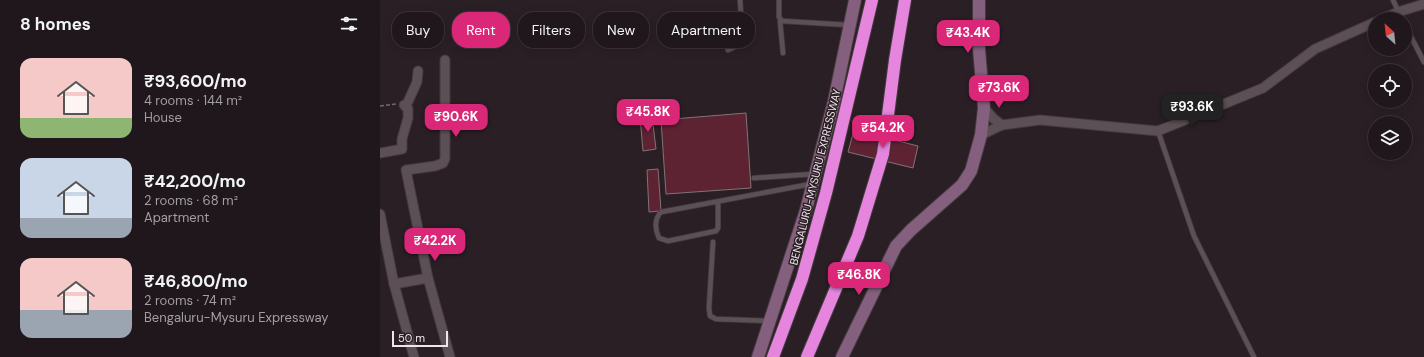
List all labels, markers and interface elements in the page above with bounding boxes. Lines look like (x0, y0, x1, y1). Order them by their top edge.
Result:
chip: Buy (392, 12, 444, 48)
chip: Rent (452, 12, 510, 48)
chip: Filters (518, 12, 585, 48)
chip: New (593, 12, 649, 48)
chip: Apartment (657, 12, 755, 48)
north arrow (1368, 12, 1412, 56)
map controls (1368, 12, 1412, 160)
text: 8 homes (20, 13, 91, 35)
icon: filters (338, 13, 360, 35)
pin: ₹43.4K (935, 20, 1001, 54)
text: ₹43.4K (946, 24, 990, 41)
button: locate (1368, 64, 1412, 108)
text: ₹93,600/mo (144, 70, 247, 92)
icon: home (52, 74, 100, 122)
pin: ₹73.6K (966, 75, 1032, 109)
text: ₹73.6K (978, 79, 1020, 96)
street label: BENGALURU-MYSURU EXPRESSWAY (786, 87, 844, 267)
text: 4 rooms · 144 m² (144, 92, 242, 109)
pin: ₹93.6K (1159, 94, 1225, 128)
text: ₹93.6K (1170, 98, 1214, 115)
pin: ₹45.8K (615, 99, 681, 133)
text: ₹45.8K (626, 103, 670, 120)
pin: ₹90.6K (423, 104, 489, 138)
text: ₹90.6K (434, 108, 478, 125)
text: House (144, 109, 182, 126)
pin: ₹54.2K (850, 115, 916, 149)
button: layers (1368, 116, 1412, 160)
text: ₹54.2K (861, 119, 905, 136)
text: ₹42,200/mo (144, 170, 246, 192)
icon: home (52, 174, 100, 222)
text: 2 rooms · 68 m² (144, 192, 238, 209)
text: Apartment (144, 209, 209, 226)
pin: ₹42.2K (402, 228, 468, 262)
text: ₹42.2K (413, 232, 457, 249)
pin: ₹46.8K (826, 262, 892, 296)
text: ₹46.8K (837, 266, 881, 283)
text: ₹46,800/mo (144, 270, 248, 292)
icon: home (52, 274, 100, 322)
text: 2 rooms · 74 m² (144, 292, 236, 309)
text: Bengaluru-Mysuru Expressway (144, 309, 329, 326)
scale bar (392, 329, 448, 348)
text: 50 m (398, 331, 425, 345)

